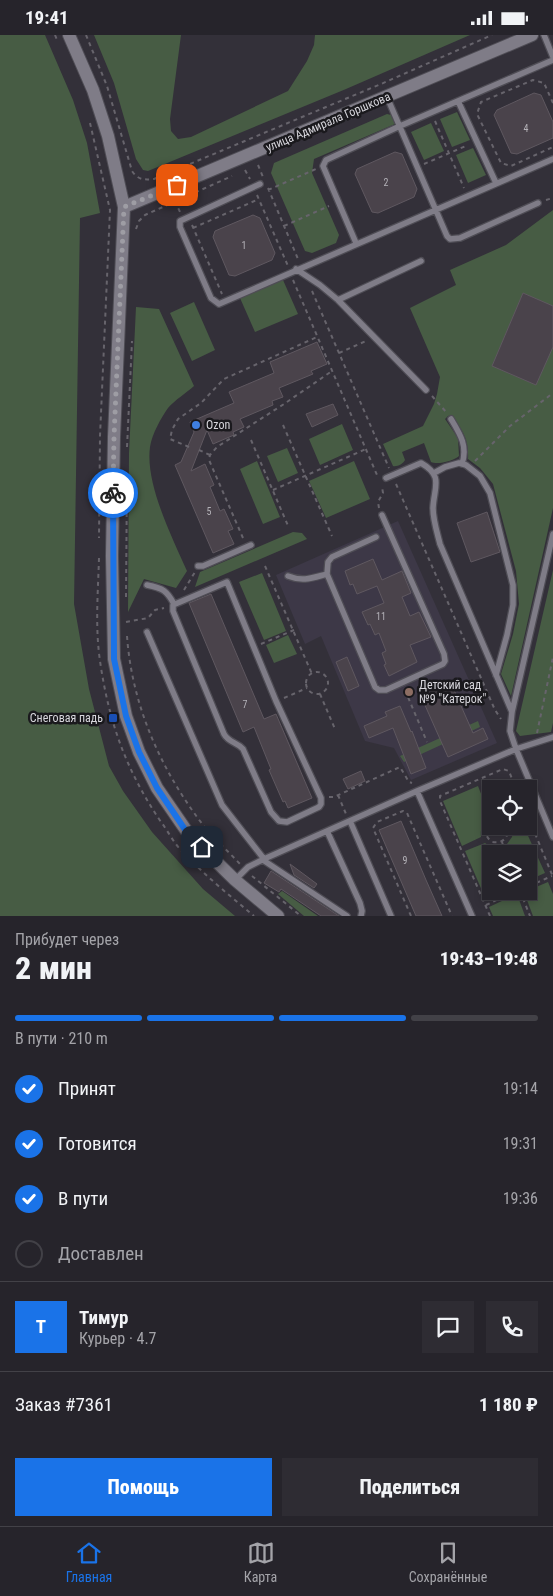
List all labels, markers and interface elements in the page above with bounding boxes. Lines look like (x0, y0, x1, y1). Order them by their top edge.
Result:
text: 19:41 (25, 6, 69, 29)
street label: улица Адмирала Горшкова (264, 89, 393, 155)
house number: 4 (524, 123, 529, 134)
pin (156, 164, 198, 206)
icon: bag (163, 171, 191, 199)
house number: 2 (384, 177, 389, 188)
house number: 1 (242, 240, 246, 251)
place label: Ozon (206, 418, 230, 432)
marker: Ozon (190, 419, 202, 431)
courier (88, 468, 138, 518)
icon: bike (99, 479, 127, 507)
house number: 5 (207, 506, 212, 517)
house number: 11 (376, 611, 386, 622)
place label: Детский сад №9 "Катерок" (419, 678, 487, 706)
marker: Детский сад №9 "Катерок" (403, 686, 415, 698)
house number: 7 (243, 699, 248, 710)
place label: Снеговая падь (30, 711, 103, 725)
marker: Снеговая падь (107, 712, 119, 724)
map controls (482, 780, 537, 900)
button: locate (482, 780, 537, 835)
pin (181, 826, 223, 868)
icon: home (188, 833, 216, 861)
button: layers (482, 845, 537, 900)
house number: 9 (403, 855, 408, 866)
text: Прибудет через (15, 930, 119, 949)
text: 19:43–19:48 (440, 947, 538, 970)
text: 2 мин (15, 949, 92, 987)
text: В пути · 210 m (15, 1029, 108, 1048)
icon: check (15, 1075, 43, 1103)
text: Принят (58, 1077, 116, 1100)
text: 19:14 (503, 1079, 538, 1098)
icon: check (15, 1130, 43, 1158)
text: Готовится (58, 1132, 137, 1155)
text: 19:31 (503, 1134, 538, 1153)
icon: check (15, 1185, 43, 1213)
text: В пути (58, 1187, 108, 1210)
text: 19:36 (503, 1189, 538, 1208)
text: Доставлен (58, 1242, 144, 1265)
button: chat (422, 1301, 474, 1353)
button: phone (486, 1301, 538, 1353)
text: Тимур (79, 1306, 128, 1329)
text: Т (36, 1315, 46, 1338)
text: Курьер · 4.7 (79, 1329, 157, 1348)
text: Заказ #7361 (15, 1393, 113, 1416)
text: 1 180 ₽ (479, 1393, 538, 1416)
button: Помощь (15, 1458, 272, 1516)
button: Поделиться (282, 1458, 538, 1516)
tab: Главная (66, 1539, 112, 1585)
tab: Карта (244, 1539, 277, 1585)
tab: Сохранённые (409, 1539, 487, 1585)

